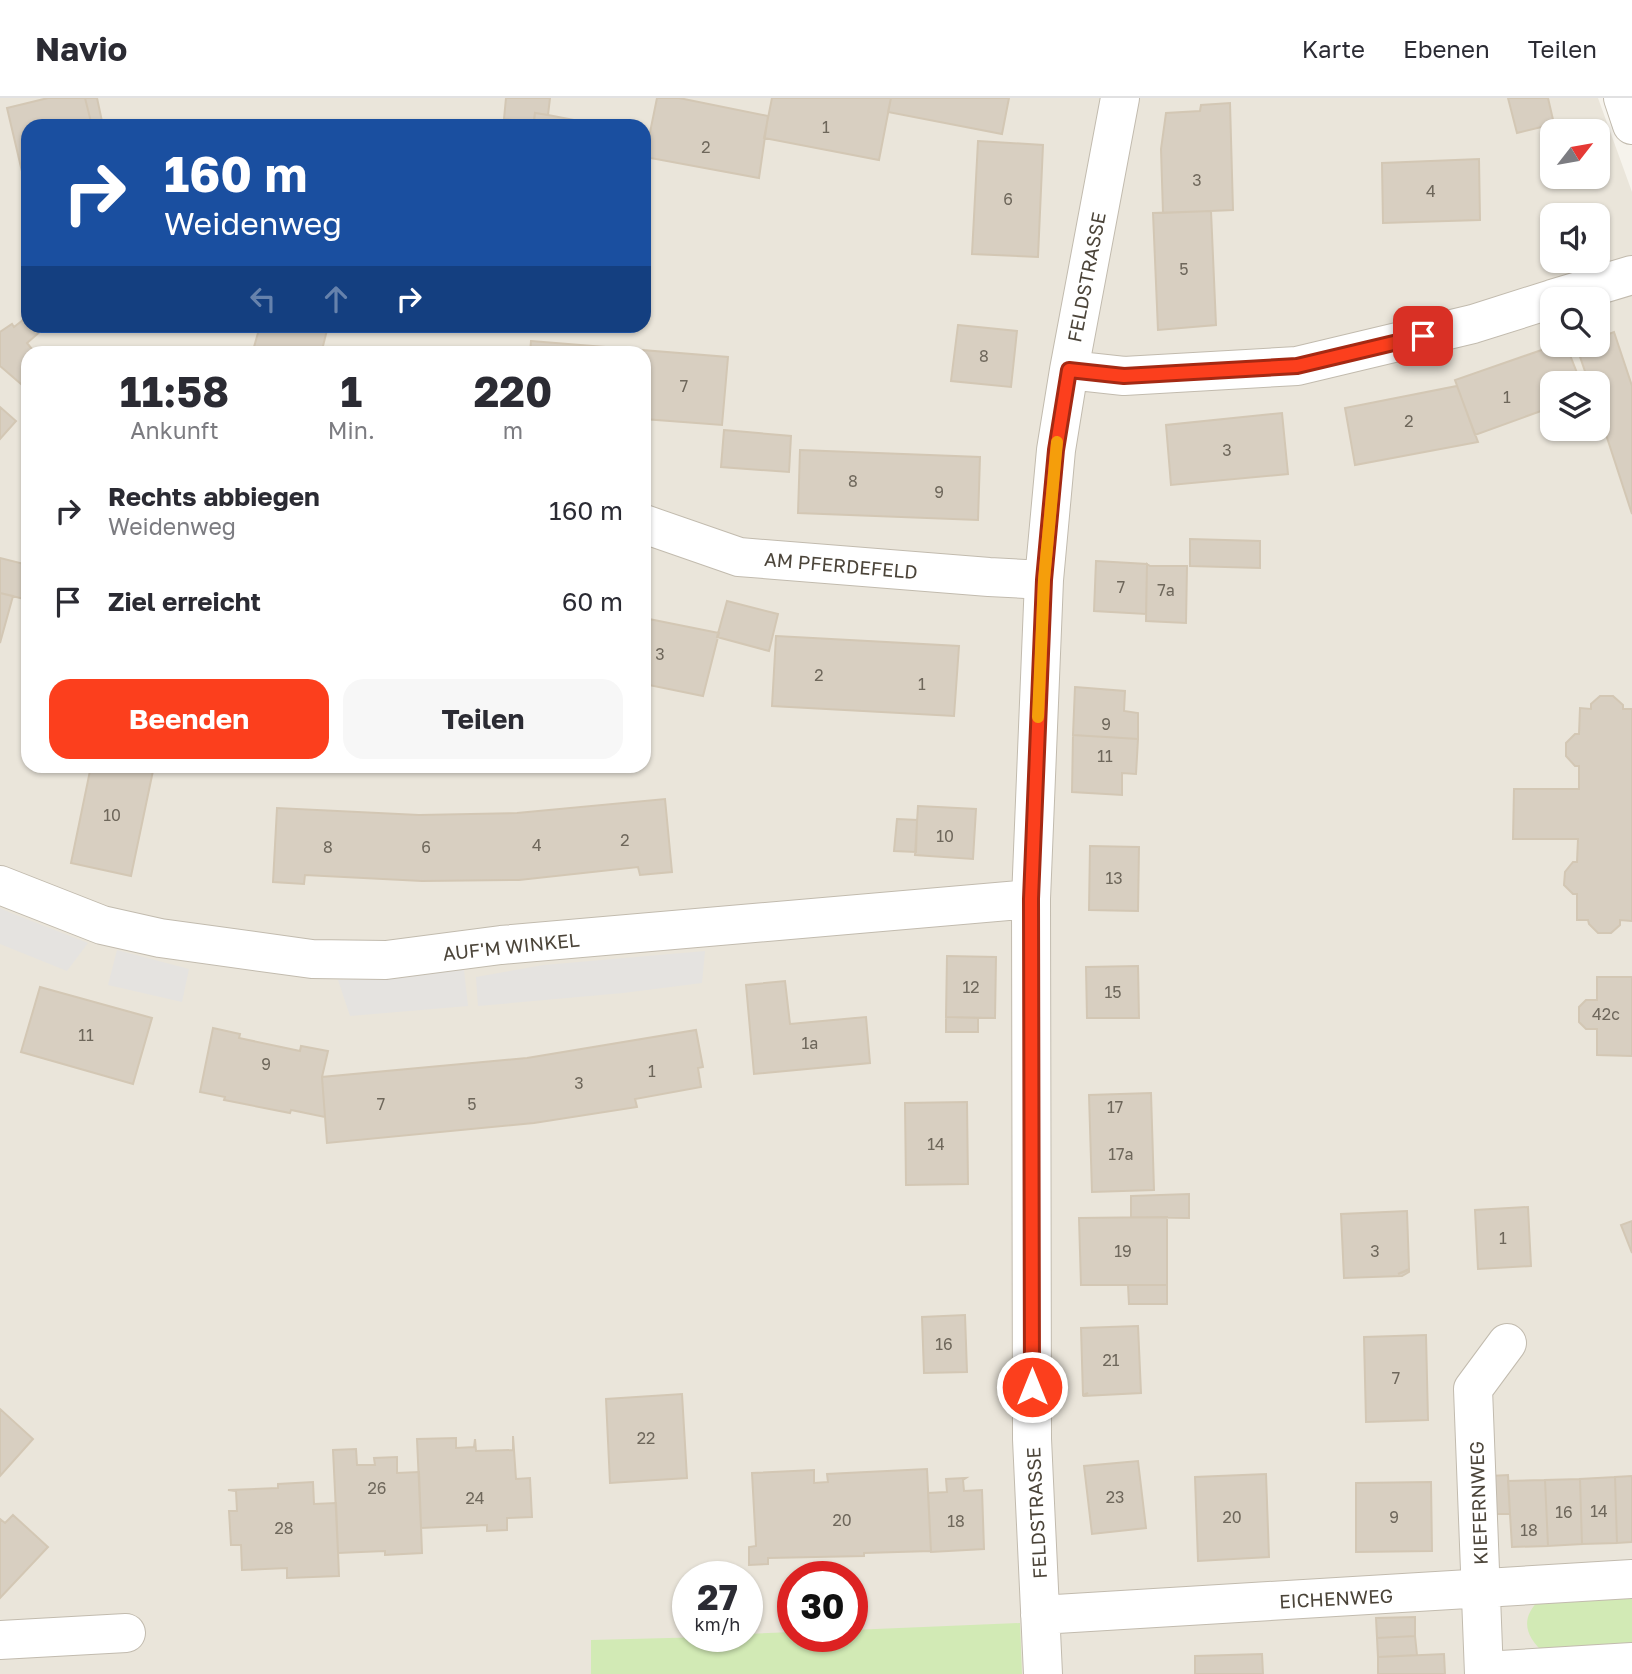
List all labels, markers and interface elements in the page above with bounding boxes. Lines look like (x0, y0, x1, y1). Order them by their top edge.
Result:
text: Navio (35, 29, 127, 68)
text: Karte (1302, 34, 1365, 63)
text: Ebenen (1403, 34, 1490, 63)
text: Teilen (1528, 34, 1597, 63)
house number: 1 (822, 117, 830, 137)
north arrow (1540, 119, 1610, 189)
map controls (1540, 119, 1610, 441)
house number: 2 (701, 137, 711, 157)
text: 160 m (164, 144, 307, 203)
icon: right (49, 147, 140, 238)
house number: 3 (1192, 170, 1202, 190)
house number: 4 (1426, 181, 1436, 201)
house number: 6 (1003, 189, 1013, 209)
button: sound (1540, 203, 1610, 273)
text: Weidenweg (164, 204, 342, 242)
street label: FELDSTRASSE (1062, 210, 1110, 344)
house number: 5 (1179, 259, 1189, 279)
icon: left (244, 280, 282, 318)
icon: ahead (317, 280, 355, 318)
icon: right (390, 280, 428, 318)
button: search (1540, 287, 1610, 357)
pin (1393, 306, 1453, 366)
icon: arrive (1404, 317, 1442, 355)
house number: 8 (979, 346, 989, 366)
text: 11:58 (120, 366, 229, 416)
text: 1 (341, 366, 362, 416)
text: 220 (474, 366, 552, 416)
button: layers (1540, 371, 1610, 441)
house number: 7 (680, 376, 688, 396)
house number: 1 (1503, 387, 1511, 407)
house number: 2 (1404, 411, 1414, 431)
text: Ankunft (130, 416, 219, 444)
text: Min. (328, 416, 375, 444)
text: m (503, 416, 523, 444)
house number: 3 (1222, 440, 1232, 460)
house number: 8 (848, 471, 858, 491)
text: Rechts abbiegen (108, 481, 320, 512)
house number: 9 (934, 482, 944, 502)
icon: right (49, 492, 87, 530)
text: 160 m (549, 495, 623, 526)
text: Weidenweg (108, 512, 236, 540)
street label: AM PFERDEFELD (763, 547, 919, 583)
house number: 7 (1117, 577, 1125, 597)
house number: 7a (1157, 580, 1175, 600)
icon: arrive (49, 583, 87, 621)
text: Ziel erreicht (108, 586, 261, 617)
text: 60 m (562, 586, 623, 617)
house number: 3 (655, 644, 665, 664)
house number: 2 (814, 665, 824, 685)
house number: 1 (918, 674, 926, 694)
button: Beenden (49, 679, 329, 759)
button: Teilen (343, 679, 623, 759)
house number: 9 (1101, 714, 1111, 734)
house number: 11 (1097, 746, 1113, 766)
house number: 10 (103, 805, 121, 825)
house number: 10 (936, 826, 954, 846)
house number: 2 (620, 830, 630, 850)
house number: 4 (532, 835, 542, 855)
house number: 8 (323, 837, 333, 857)
house number: 6 (421, 837, 431, 857)
house number: 13 (1105, 868, 1123, 888)
street label: AUF'M WINKEL (442, 927, 581, 965)
house number: 12 (962, 977, 980, 997)
house number: 15 (1104, 982, 1122, 1002)
house number: 42c (1592, 1004, 1620, 1024)
house number: 11 (78, 1025, 94, 1045)
house number: 1a (802, 1033, 818, 1053)
house number: 9 (261, 1054, 271, 1074)
house number: 1 (648, 1061, 656, 1081)
house number: 3 (574, 1073, 584, 1093)
house number: 7 (377, 1094, 385, 1114)
house number: 5 (467, 1094, 477, 1114)
house number: 17 (1107, 1097, 1123, 1117)
house number: 14 (927, 1134, 945, 1154)
house number: 17a (1108, 1144, 1134, 1164)
house number: 1 (1499, 1228, 1507, 1248)
house number: 19 (1114, 1241, 1132, 1261)
house number: 3 (1370, 1241, 1380, 1261)
house number: 16 (935, 1334, 953, 1354)
position arrow (995, 1350, 1069, 1424)
house number: 21 (1102, 1350, 1120, 1370)
house number: 7 (1392, 1368, 1400, 1388)
house number: 22 (637, 1428, 655, 1448)
street label: KIEFERNWEG (1464, 1441, 1492, 1565)
street label: FELDSTRASSE (1021, 1446, 1051, 1580)
house number: 26 (368, 1478, 386, 1498)
house number: 23 (1106, 1487, 1124, 1507)
house number: 24 (465, 1488, 485, 1508)
house number: 14 (1590, 1501, 1608, 1521)
house number: 16 (1555, 1502, 1573, 1522)
house number: 20 (1222, 1507, 1242, 1527)
house number: 9 (1389, 1507, 1399, 1527)
house number: 20 (832, 1510, 852, 1530)
house number: 18 (947, 1511, 965, 1531)
house number: 28 (274, 1518, 294, 1538)
house number: 18 (1520, 1520, 1538, 1540)
speed limit sign: 30 (777, 1561, 868, 1652)
text: 27 (697, 1576, 738, 1618)
street label: EICHENWEG (1278, 1584, 1394, 1612)
text: km/h (695, 1613, 740, 1635)

